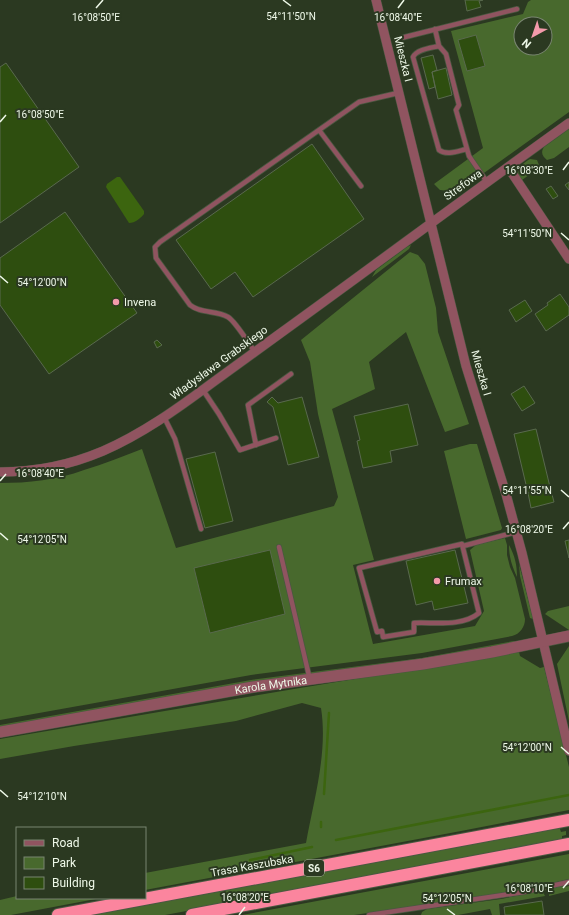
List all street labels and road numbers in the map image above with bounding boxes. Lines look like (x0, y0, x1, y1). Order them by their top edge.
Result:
street label: Mieszka I (391, 35, 415, 83)
street label: Strefowa (441, 167, 485, 203)
street label: Władysława Grabskiego (168, 323, 270, 403)
street label: Mieszka I (468, 349, 494, 397)
street label: Karola Mytnika (234, 673, 308, 697)
street label: Trasa Kaszubska (210, 852, 294, 880)
road number: S6 (304, 860, 324, 876)

